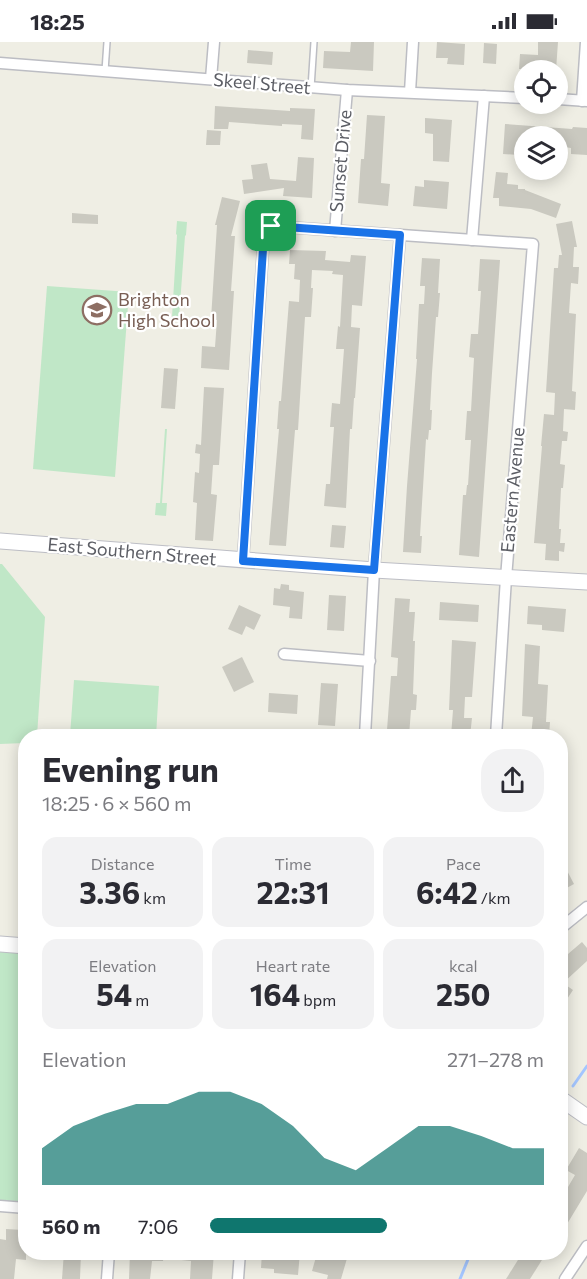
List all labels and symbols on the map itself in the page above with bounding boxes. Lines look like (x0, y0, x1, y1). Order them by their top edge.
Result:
street label: Skeel Street (212, 68, 312, 98)
street label: Sunset Drive (325, 109, 355, 213)
pin (245, 200, 296, 251)
place label: Brighton High School (118, 288, 216, 331)
school or university icon: Brighton High School (81, 294, 113, 326)
street label: Eastern Avenue (496, 426, 528, 554)
street label: East Southern Street (47, 533, 217, 569)

